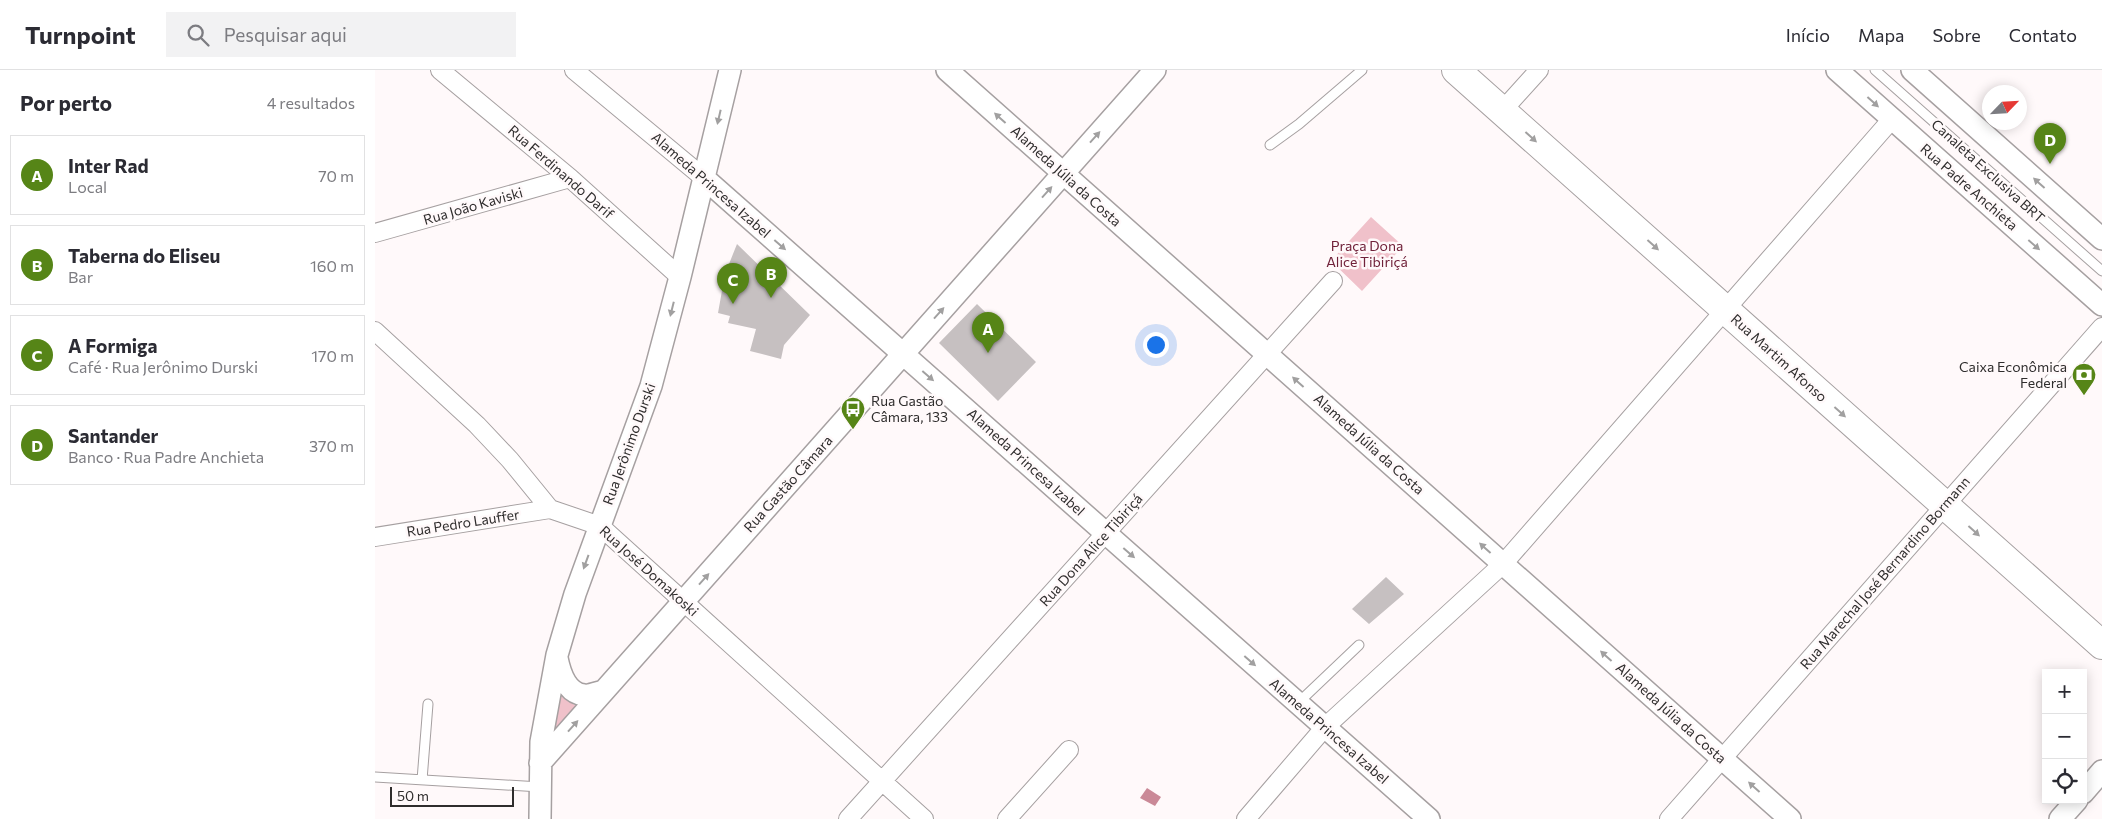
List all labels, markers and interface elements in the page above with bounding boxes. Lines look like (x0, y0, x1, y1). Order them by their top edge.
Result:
search box (166, 12, 516, 57)
text: Turnpoint (25, 20, 136, 49)
icon: search (184, 21, 212, 49)
text: Pesquisar aqui (224, 23, 347, 46)
text: Início (1786, 24, 1830, 46)
text: Mapa (1858, 24, 1904, 46)
text: Sobre (1932, 24, 1981, 46)
text: Contato (2009, 24, 2077, 46)
north arrow (1982, 85, 2027, 130)
text: Por perto (20, 90, 112, 115)
text: 4 resultados (267, 93, 355, 112)
one-way arrow (1866, 97, 1879, 108)
one-way arrow (715, 110, 723, 125)
one-way arrow (995, 112, 1007, 124)
street label: Canaleta Exclusiva BRT (1928, 115, 2049, 226)
street label: Rua Ferdinando Darif (505, 121, 618, 222)
street label: Alameda Júlia da Costa (1008, 122, 1125, 230)
pin: D (2034, 123, 2066, 164)
street label: Alameda Princesa Izabel (648, 128, 774, 241)
one-way arrow (1090, 131, 1101, 144)
one-way arrow (1525, 131, 1537, 143)
street label: Rua Padre Anchieta (1917, 140, 2021, 233)
text: Inter Rad (68, 154, 149, 177)
text: A (31, 166, 43, 185)
text: 70 m (318, 166, 354, 185)
text: Local (68, 177, 107, 196)
one-way arrow (2034, 177, 2046, 189)
street label: Rua João Kaviski (421, 183, 525, 228)
one-way arrow (1041, 186, 1053, 198)
park label: Praça Dona Alice Tibiriçá (1326, 237, 1408, 270)
one-way arrow (774, 239, 786, 251)
one-way arrow (2028, 239, 2041, 250)
one-way arrow (1646, 240, 1659, 251)
text: Taberna do Eliseu (68, 244, 220, 267)
text: B (32, 256, 42, 275)
text: 160 m (310, 256, 354, 275)
pin: B (755, 257, 787, 298)
pin: C (717, 263, 749, 304)
text: Bar (68, 267, 93, 286)
one-way arrow (668, 302, 676, 317)
one-way arrow (933, 308, 945, 320)
street label: Rua Martim Afonso (1728, 310, 1831, 405)
pin: A (972, 312, 1004, 353)
your location (1143, 332, 1169, 358)
text: A Formiga (68, 334, 157, 357)
text: C (32, 346, 42, 365)
text: 170 m (311, 346, 354, 365)
text: Café · Rua Jerônimo Durski (68, 357, 258, 376)
place label: Caixa Econômica Federal (1959, 358, 2067, 391)
bank icon: Caixa Econômica Federal (2071, 362, 2097, 396)
one-way arrow (922, 370, 934, 382)
one-way arrow (1291, 376, 1304, 387)
street label: Rua Jerônimo Durski (599, 381, 658, 507)
street label: Alameda Júlia da Costa (1311, 390, 1428, 498)
place label: Rua Gastão Câmara, 133 (871, 392, 948, 425)
bus stop icon: Rua Gastão Câmara, 133 (840, 396, 866, 430)
street label: Alameda Princesa Izabel (964, 404, 1089, 519)
one-way arrow (1833, 406, 1846, 417)
text: Santander (68, 424, 158, 447)
street label: Rua Gastão Câmara (740, 432, 836, 536)
text: D (31, 436, 43, 455)
text: 370 m (309, 436, 354, 455)
text: Banco · Rua Padre Anchieta (68, 447, 264, 466)
street label: Rua Marechal José Bernardino Bormann (1796, 473, 1973, 672)
street label: Rua Dona Alice Tibiriçá (1036, 490, 1146, 609)
street label: Rua Pedro Lauffer (405, 505, 521, 540)
street label: Rua José Domakoski (596, 522, 702, 619)
one-way arrow (1968, 525, 1980, 536)
one-way arrow (1478, 542, 1491, 553)
one-way arrow (1122, 547, 1134, 559)
one-way arrow (582, 555, 589, 570)
one-way arrow (698, 572, 709, 585)
one-way arrow (1600, 650, 1613, 661)
one-way arrow (1244, 655, 1256, 667)
street label: Alameda Júlia da Costa (1613, 659, 1730, 767)
map controls (2042, 669, 2087, 804)
button: + (2042, 669, 2087, 714)
street label: Alameda Princesa Izabel (1266, 674, 1392, 787)
button: − (2042, 714, 2087, 759)
one-way arrow (567, 720, 578, 733)
button: locate (2042, 759, 2087, 804)
one-way arrow (1748, 781, 1761, 792)
scale bar (390, 784, 514, 807)
text: 50 m (397, 787, 429, 804)

